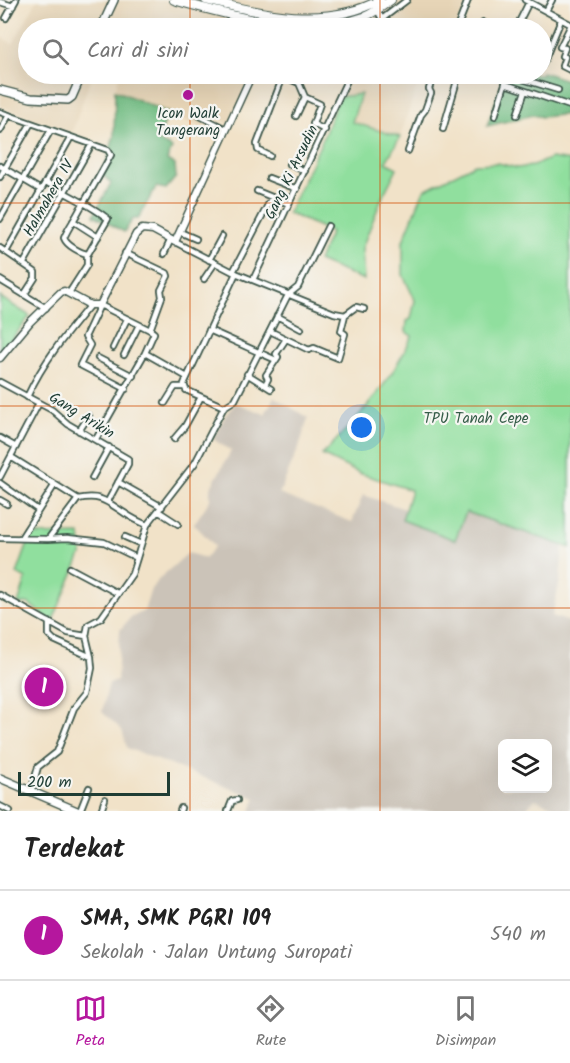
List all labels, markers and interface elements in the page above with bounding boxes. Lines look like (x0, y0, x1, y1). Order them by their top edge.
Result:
search box (18, 18, 552, 84)
text: Cari di sini (87, 34, 188, 69)
icon: search (39, 35, 72, 68)
marker: Icon Walk Tangerang (181, 88, 195, 102)
place label: Icon Walk Tangerang (156, 102, 220, 143)
street label: Gang Ki Arsudin (259, 121, 325, 224)
street label: Halmahera IV (17, 155, 81, 241)
street label: Gang Arikin (44, 386, 119, 446)
park label: TPU Tanah Cepe (424, 407, 529, 431)
your location (347, 413, 376, 442)
pin: 1 (24, 664, 63, 710)
map controls (498, 739, 552, 793)
button: layers (498, 739, 552, 793)
scale bar (18, 769, 170, 796)
text: 200 m (27, 770, 71, 795)
text: Terdekat (24, 829, 125, 871)
text: SMA, SMK PGRI 109 (81, 902, 271, 937)
text: 1 (40, 919, 47, 951)
text: 540 m (490, 919, 546, 951)
text: Sekolah · Jalan Untung Suropati (81, 937, 352, 969)
tab: Peta (74, 992, 107, 1053)
tab: Rute (254, 992, 287, 1053)
tab: Disimpan (435, 992, 496, 1053)

